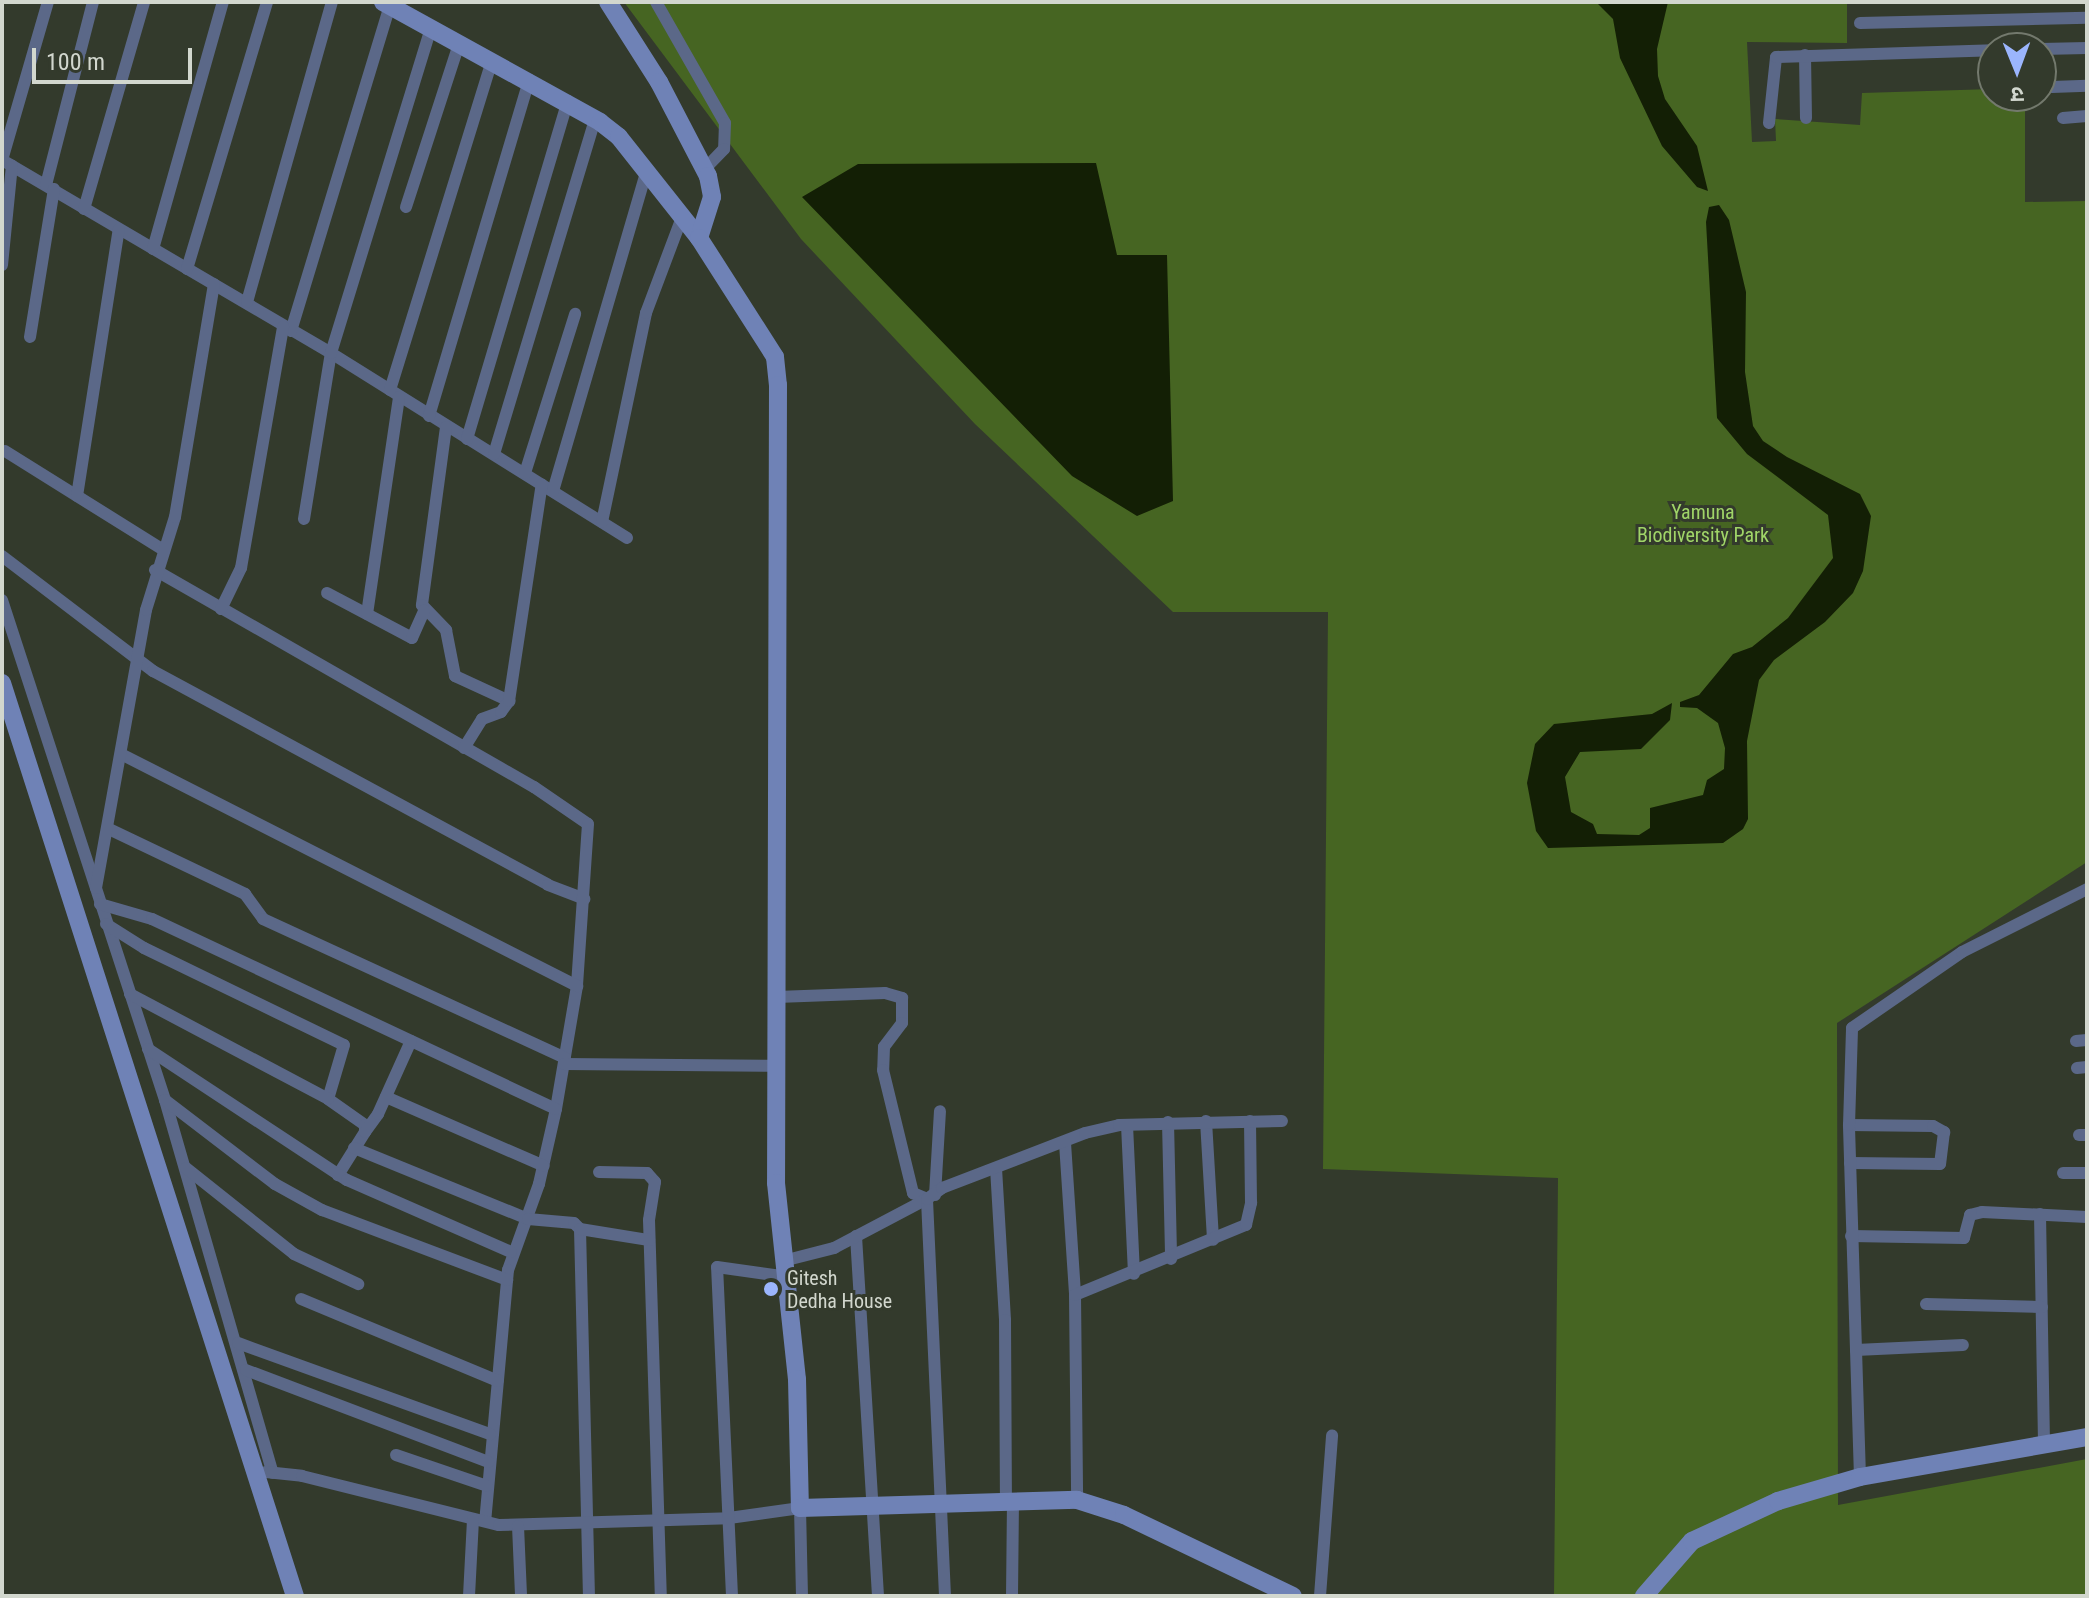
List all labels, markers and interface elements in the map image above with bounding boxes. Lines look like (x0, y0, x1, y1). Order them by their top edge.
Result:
scale bar (36, 32, 196, 82)
north arrow (1977, 32, 2057, 112)
text: 100 m (46, 48, 105, 76)
text: उ (2011, 82, 2024, 107)
park label: Yamuna Biodiversity Park (1637, 500, 1769, 547)
place label: Gitesh Dedha House (787, 1266, 892, 1313)
marker: Gitesh Dedha House (762, 1280, 780, 1298)

